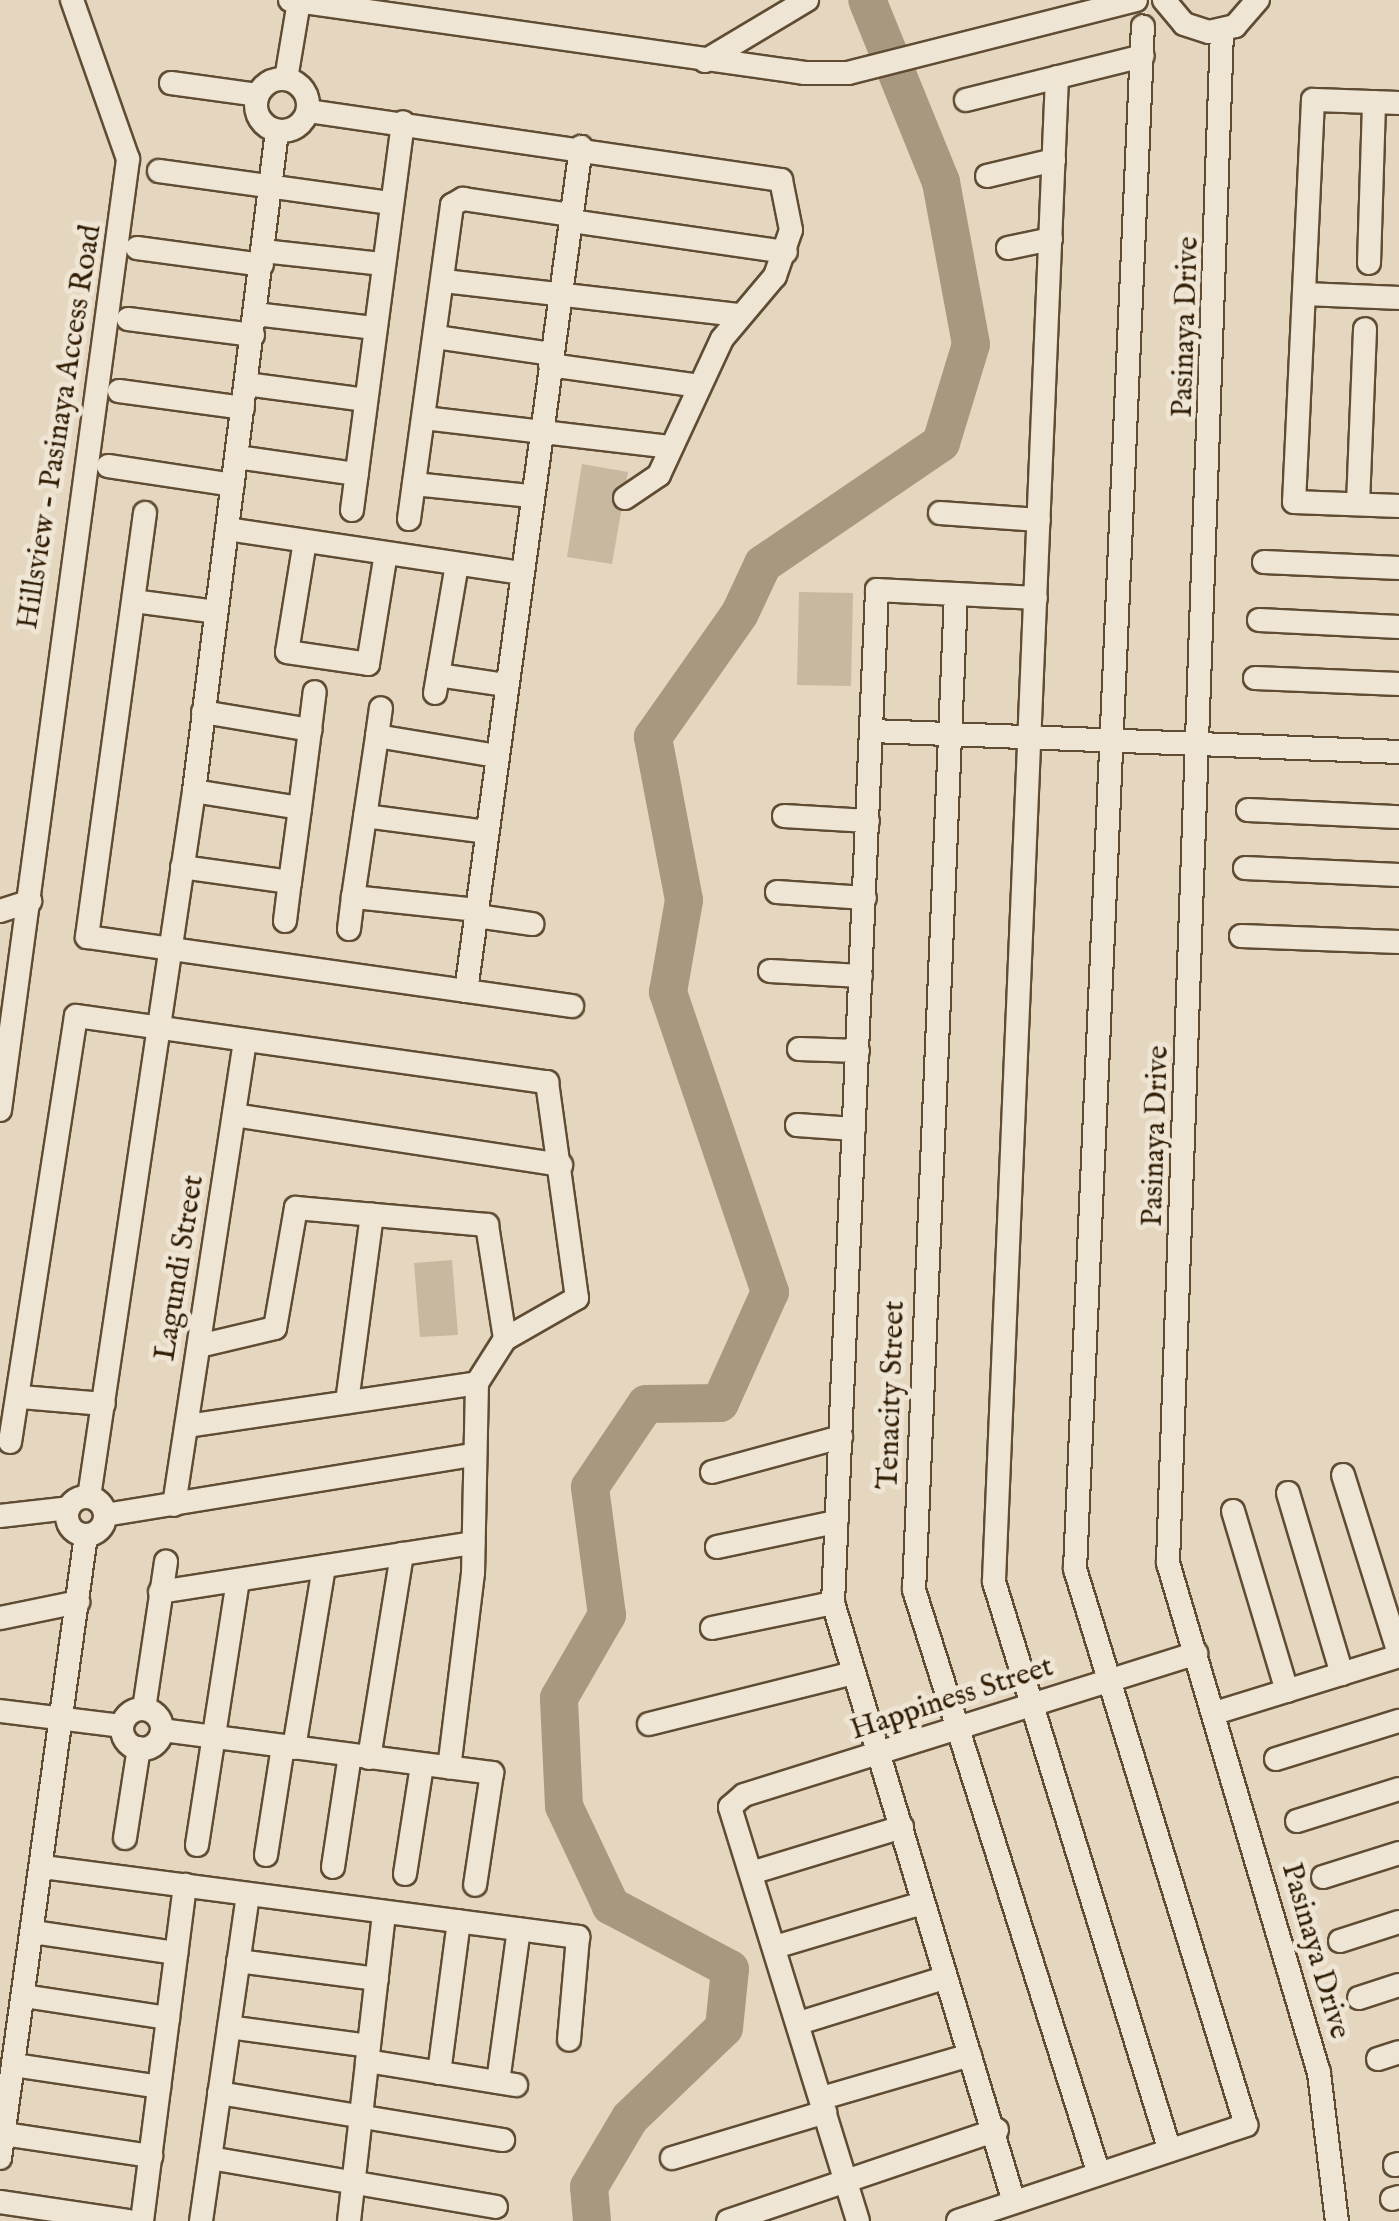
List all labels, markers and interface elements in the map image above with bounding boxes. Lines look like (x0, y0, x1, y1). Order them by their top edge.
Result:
street label: Hillsview - Pasinaya Access Road (10, 222, 110, 632)
street label: Pasinaya Drive (1165, 236, 1207, 418)
street label: Pasinaya Drive (1135, 1045, 1177, 1227)
street label: Lagundi Street (148, 1173, 212, 1363)
street label: Tenacity Street (871, 1300, 913, 1490)
street label: Happiness Street (846, 1649, 1058, 1749)
street label: Pasinaya Drive (1273, 1859, 1357, 2043)

